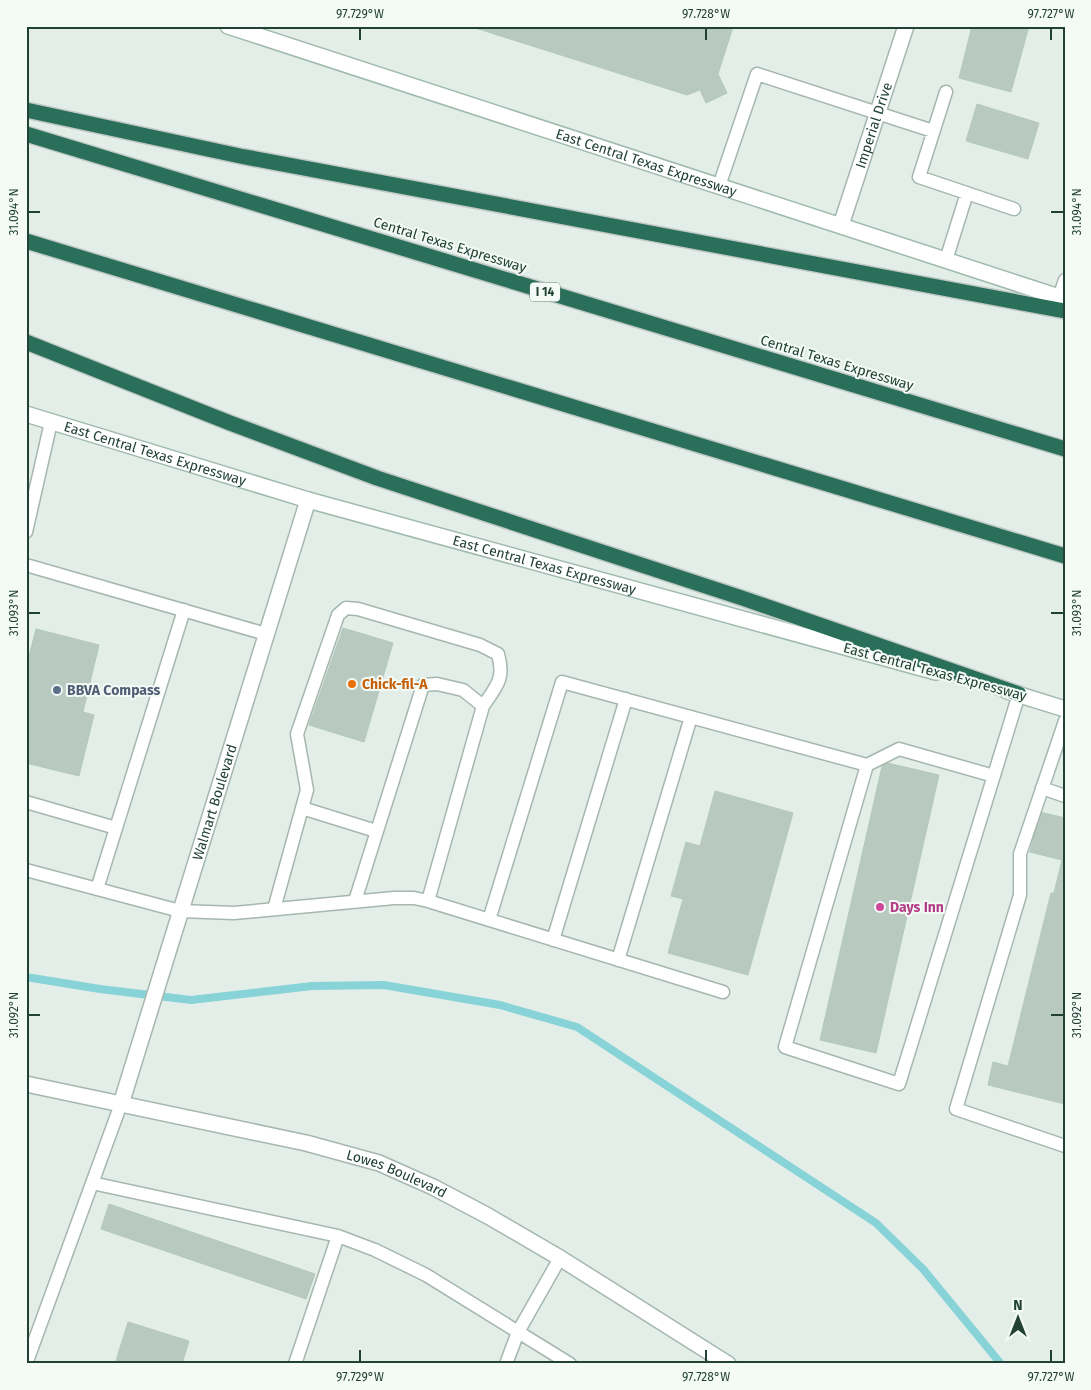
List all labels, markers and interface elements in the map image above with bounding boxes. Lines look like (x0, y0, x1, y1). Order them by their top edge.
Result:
text: 97.729°W (336, 7, 384, 21)
text: 97.728°W (682, 7, 730, 21)
text: 97.727°W (1028, 7, 1075, 21)
street label: Imperial Drive (852, 80, 896, 170)
street label: East Central Texas Expressway (554, 125, 739, 200)
text: 31.094°N (7, 188, 21, 236)
text: 31.094°N (1070, 188, 1084, 236)
street label: Central Texas Expressway (371, 214, 529, 276)
road number: I 14 (530, 282, 560, 302)
street label: Central Texas Expressway (758, 332, 916, 394)
street label: East Central Texas Expressway (62, 418, 248, 489)
street label: East Central Texas Expressway (451, 532, 638, 598)
text: 31.093°N (7, 590, 21, 636)
text: 31.093°N (1070, 590, 1084, 636)
street label: East Central Texas Expressway (841, 639, 1029, 705)
place label: Chick-fil-A (362, 676, 428, 693)
marker: Chick-fil-A (346, 678, 358, 690)
place label: BBVA Compass (67, 682, 161, 699)
marker: BBVA Compass (51, 684, 63, 696)
street label: Walmart Boulevard (188, 742, 240, 862)
place label: Days Inn (890, 899, 944, 916)
marker: Days Inn (874, 901, 886, 913)
text: 31.092°N (7, 992, 21, 1038)
text: 31.092°N (1070, 992, 1084, 1038)
street label: Lowes Boulevard (345, 1146, 450, 1201)
north arrow (994, 1292, 1044, 1342)
text: N (1013, 1297, 1023, 1314)
text: 97.729°W (336, 1370, 384, 1384)
text: 97.728°W (682, 1370, 730, 1384)
text: 97.727°W (1028, 1370, 1075, 1384)

